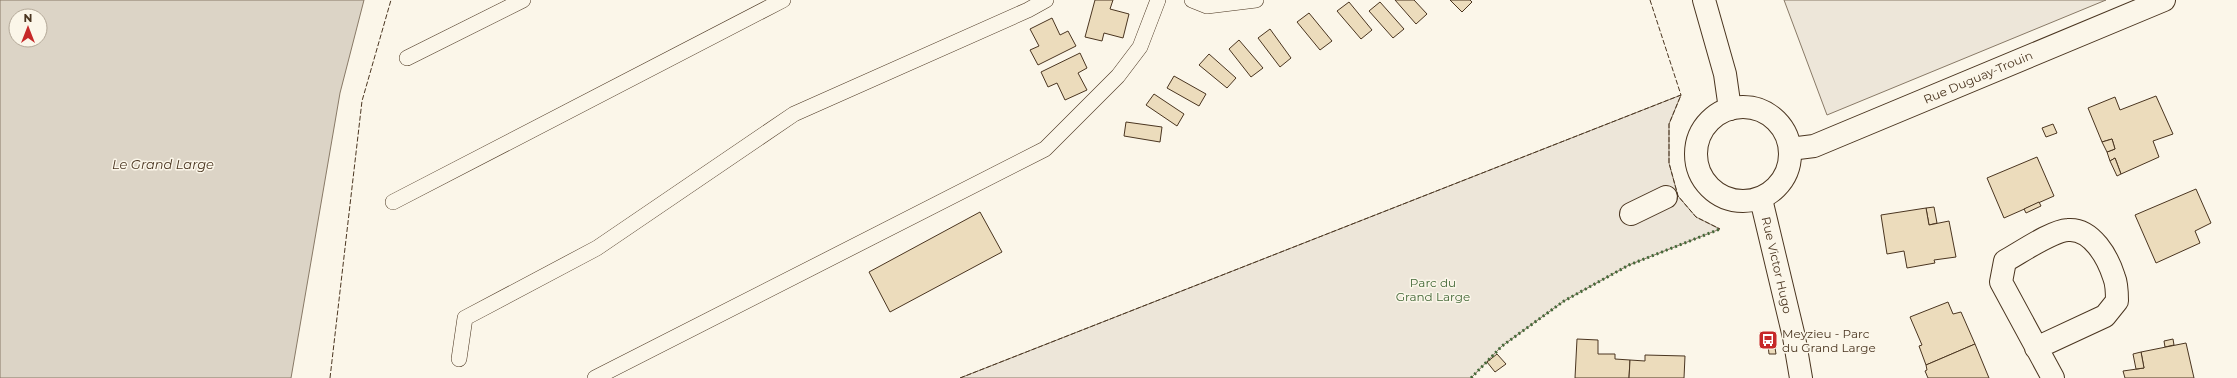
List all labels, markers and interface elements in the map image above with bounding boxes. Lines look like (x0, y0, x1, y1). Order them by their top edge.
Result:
north arrow (8, 8, 48, 48)
text: N (24, 11, 32, 25)
street label: Rue Duguay-Trouin (1921, 47, 2035, 107)
water label: Le Grand Large (112, 156, 214, 172)
street label: Rue Victor Hugo (1759, 215, 1795, 315)
park label: Parc du Grand Large (1396, 275, 1470, 304)
place label: Meyzieu - Parc du Grand Large (1782, 326, 1876, 355)
bus stop icon: Meyzieu - Parc du Grand Large (1757, 329, 1779, 351)

